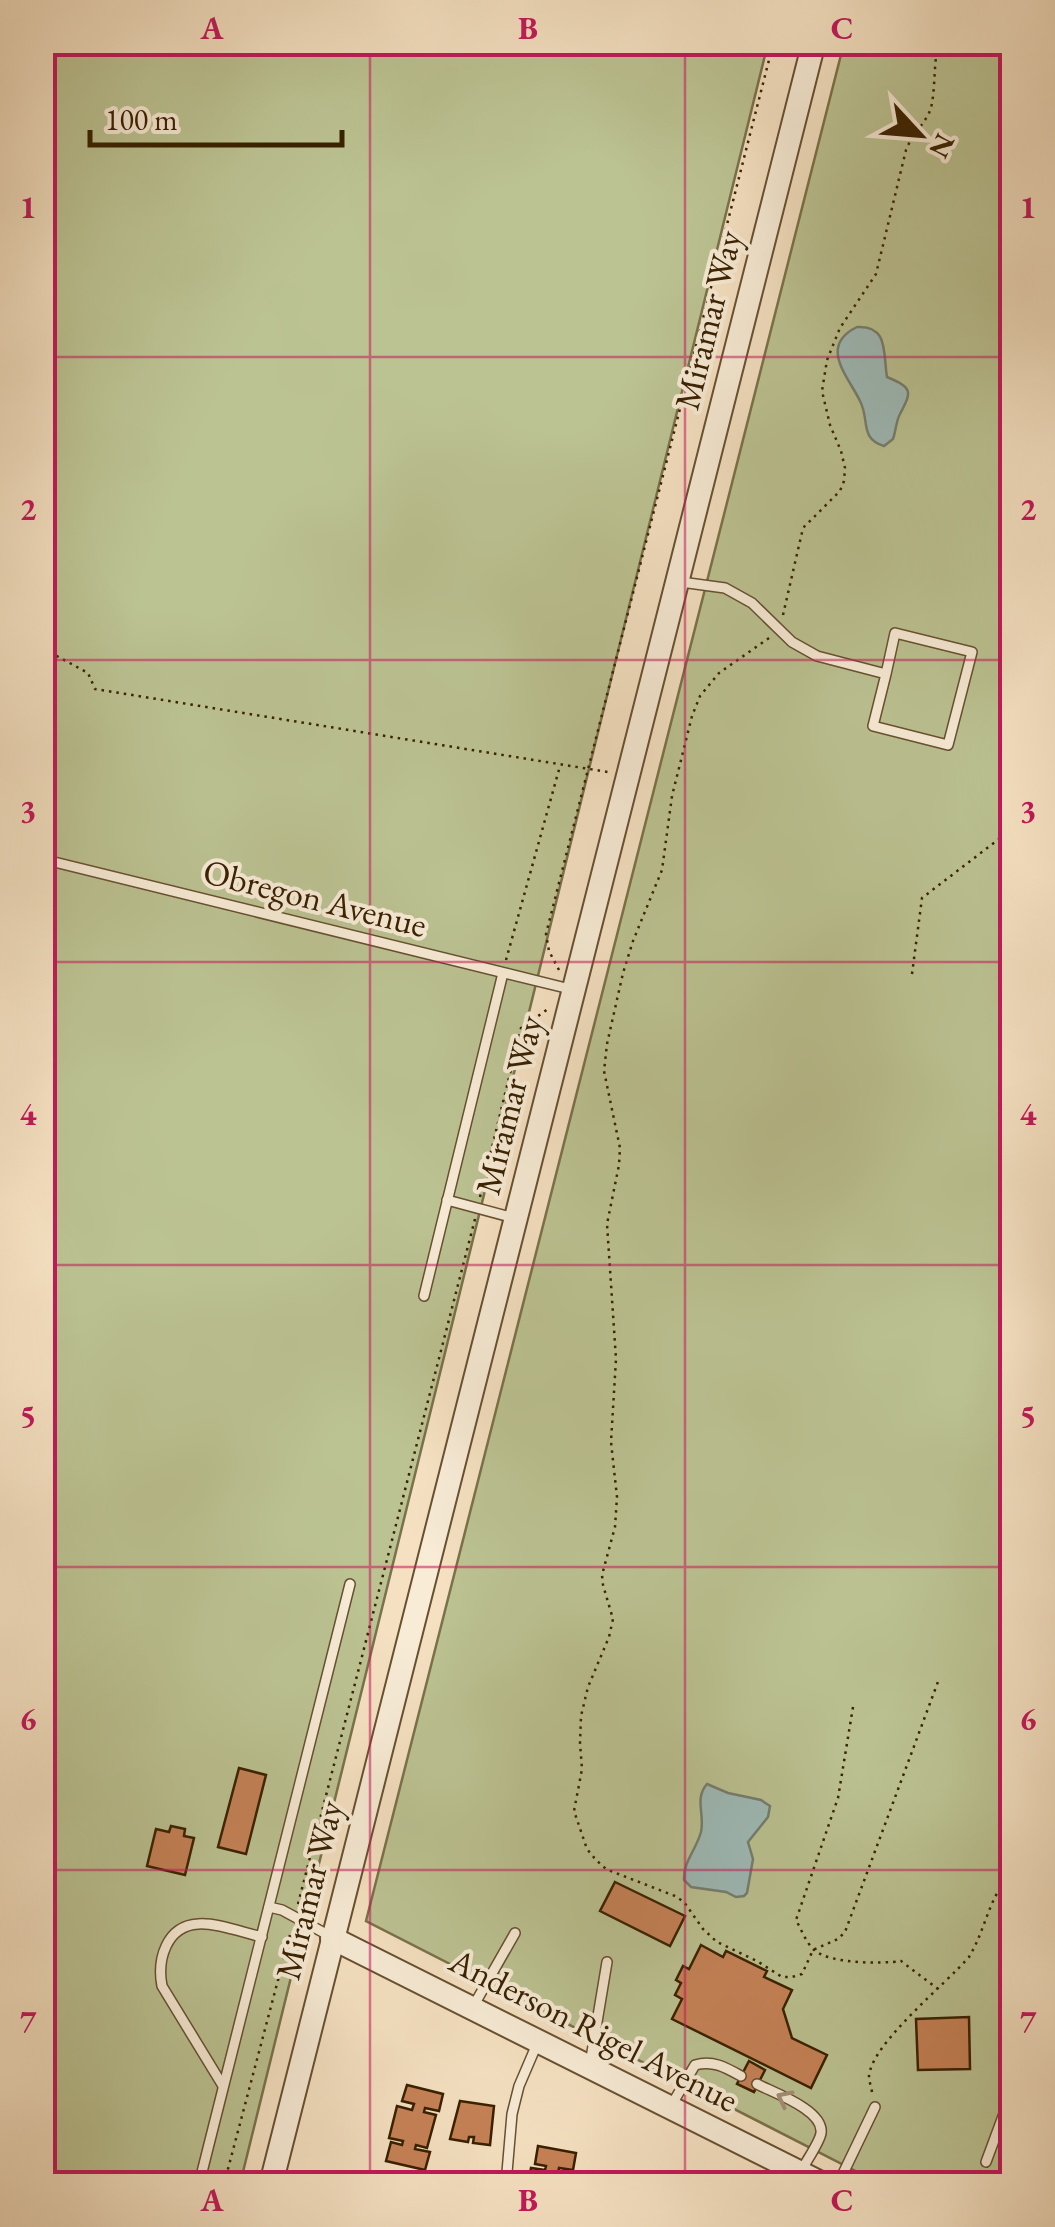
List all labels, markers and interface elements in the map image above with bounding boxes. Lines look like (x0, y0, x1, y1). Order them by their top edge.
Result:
text: A (199, 7, 224, 49)
text: B (518, 7, 538, 49)
text: C (831, 7, 853, 49)
scale bar (90, 85, 342, 147)
north arrow (870, 85, 970, 185)
text: 100 m (105, 100, 178, 139)
text: N (921, 128, 964, 164)
text: 1 (20, 186, 36, 228)
text: 1 (1020, 186, 1036, 228)
street label: Miramar Way (664, 225, 752, 414)
text: 2 (20, 488, 37, 530)
text: 2 (1020, 488, 1037, 530)
text: 3 (20, 790, 36, 832)
text: 3 (1020, 790, 1036, 832)
street label: Obregon Avenue (199, 848, 431, 947)
street label: Miramar Way (465, 1010, 553, 1199)
text: 4 (20, 1093, 38, 1135)
text: 4 (1020, 1093, 1038, 1135)
text: 5 (20, 1395, 36, 1437)
text: 5 (1020, 1395, 1036, 1437)
text: 6 (20, 1698, 37, 1740)
text: 6 (1020, 1698, 1037, 1740)
street label: Miramar Way (265, 1795, 353, 1984)
street label: Anderson Rigel Avenue (441, 1937, 746, 2122)
text: 7 (20, 2000, 37, 2042)
text: 7 (1020, 2000, 1037, 2042)
one-way arrow (776, 2090, 794, 2110)
text: A (199, 2179, 224, 2221)
text: B (518, 2179, 538, 2221)
text: C (831, 2179, 853, 2221)

